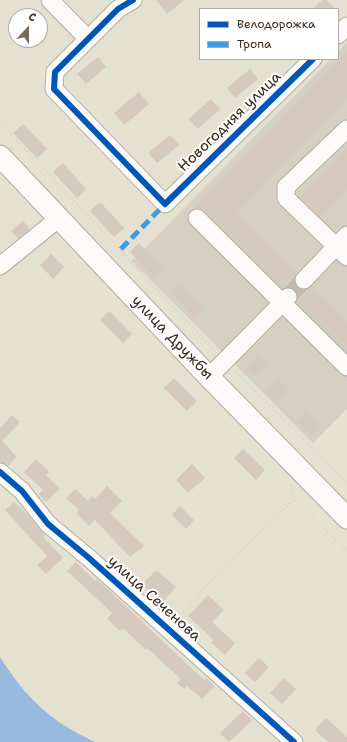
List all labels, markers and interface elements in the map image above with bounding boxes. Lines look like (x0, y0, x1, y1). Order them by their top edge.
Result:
north arrow (8, 8, 48, 48)
legend (199, 8, 339, 60)
text: С (26, 9, 38, 26)
text: Велодорожка (237, 16, 315, 32)
text: Тропа (237, 36, 271, 52)
street label: Новогодняя улица (175, 68, 285, 176)
street label: улица Дружбы (127, 292, 217, 384)
street label: улица Сеченова (104, 552, 204, 646)

